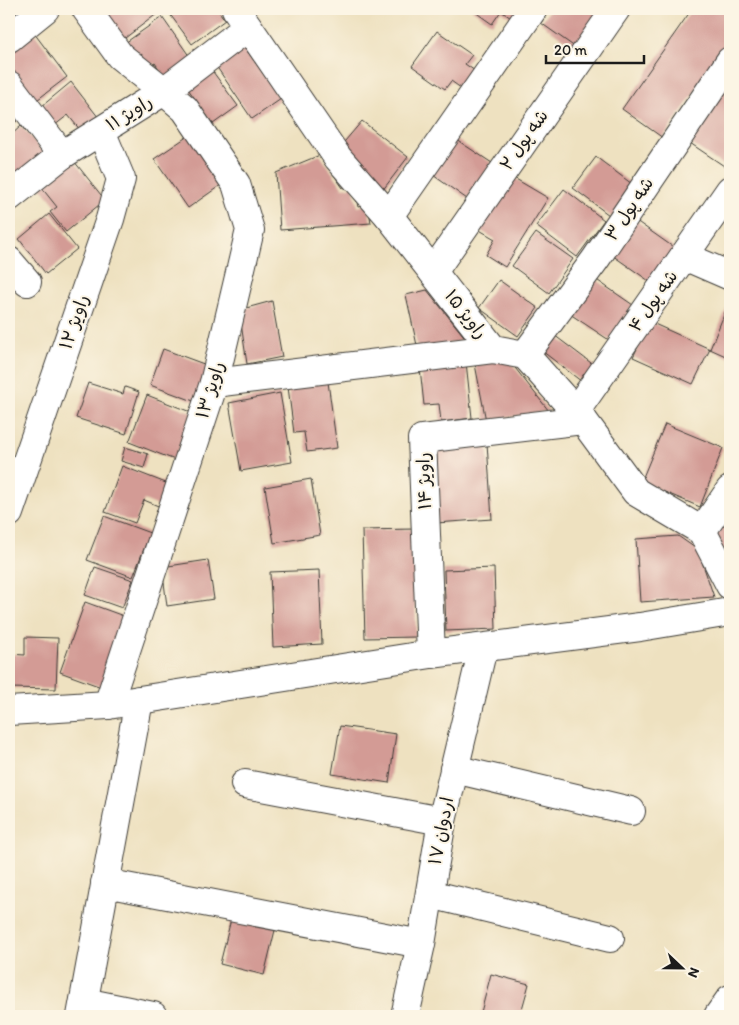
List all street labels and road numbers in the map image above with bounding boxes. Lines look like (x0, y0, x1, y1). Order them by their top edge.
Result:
street label: راویژ ۱۱ (102, 90, 156, 136)
street label: شه پول ۲ (495, 105, 554, 175)
street label: شه پول ۳ (600, 173, 659, 245)
street label: شه پول ۴ (624, 266, 683, 337)
street label: راویژ ۱۵ (440, 285, 492, 343)
street label: راویژ ۱۲ (54, 292, 94, 352)
street label: راویژ ۱۳ (191, 359, 229, 421)
street label: راویژ ۱۴ (412, 452, 436, 510)
street label: اردوان ۱۷ (424, 795, 458, 867)

